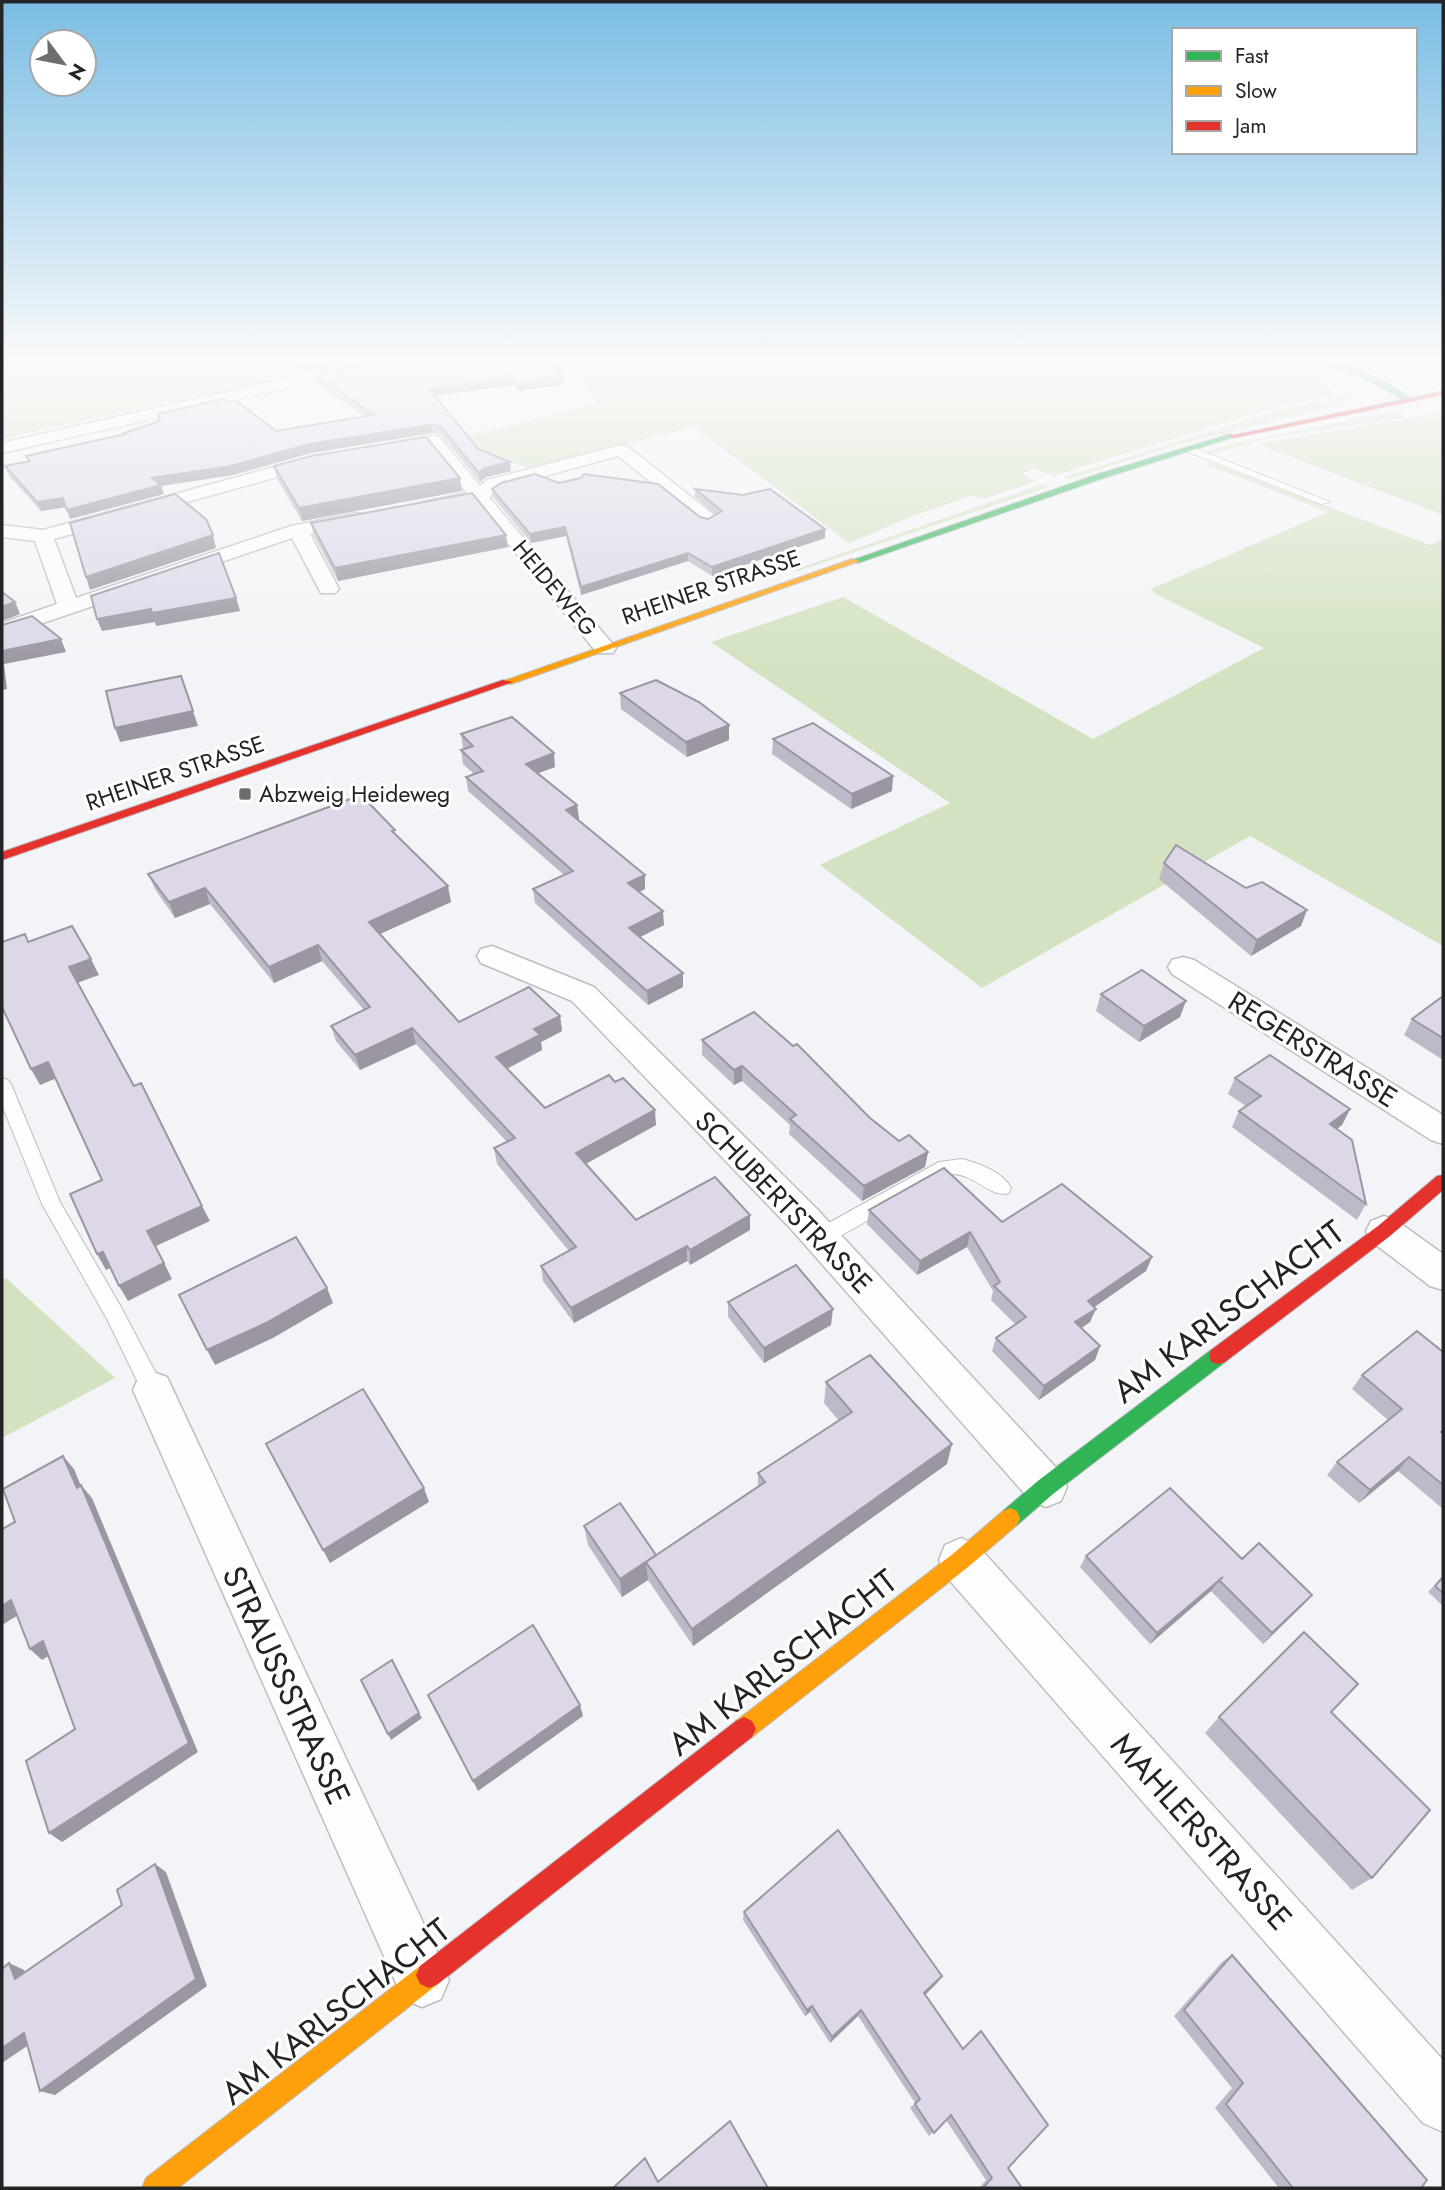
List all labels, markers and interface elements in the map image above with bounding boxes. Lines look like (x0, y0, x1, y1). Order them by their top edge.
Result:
north arrow (28, 28, 98, 98)
legend (1172, 28, 1417, 154)
text: Fast (1235, 41, 1268, 71)
text: N (62, 58, 92, 85)
text: Slow (1235, 76, 1277, 106)
text: Jam (1232, 111, 1267, 141)
street label: HEIDEWEG (505, 533, 605, 643)
street label: RHEINER STRASSE (617, 540, 805, 634)
street label: RHEINER STRASSE (81, 726, 269, 820)
place label: Abzweig Heideweg (259, 777, 450, 811)
marker: Abzweig Heideweg (237, 786, 253, 802)
street label: REGERSTRASSE (1220, 981, 1405, 1118)
street label: SCHUBERTSTRASSE (685, 1102, 882, 1303)
street label: AM KARLSCHACHT (1103, 1208, 1354, 1414)
street label: STRAUSSSTRASSE (211, 1558, 362, 1812)
street label: AM KARLSCHACHT (658, 1558, 907, 1767)
street label: MAHLERSTRASSE (1100, 1722, 1303, 1941)
street label: AM KARLSCHACHT (211, 1907, 460, 2116)

